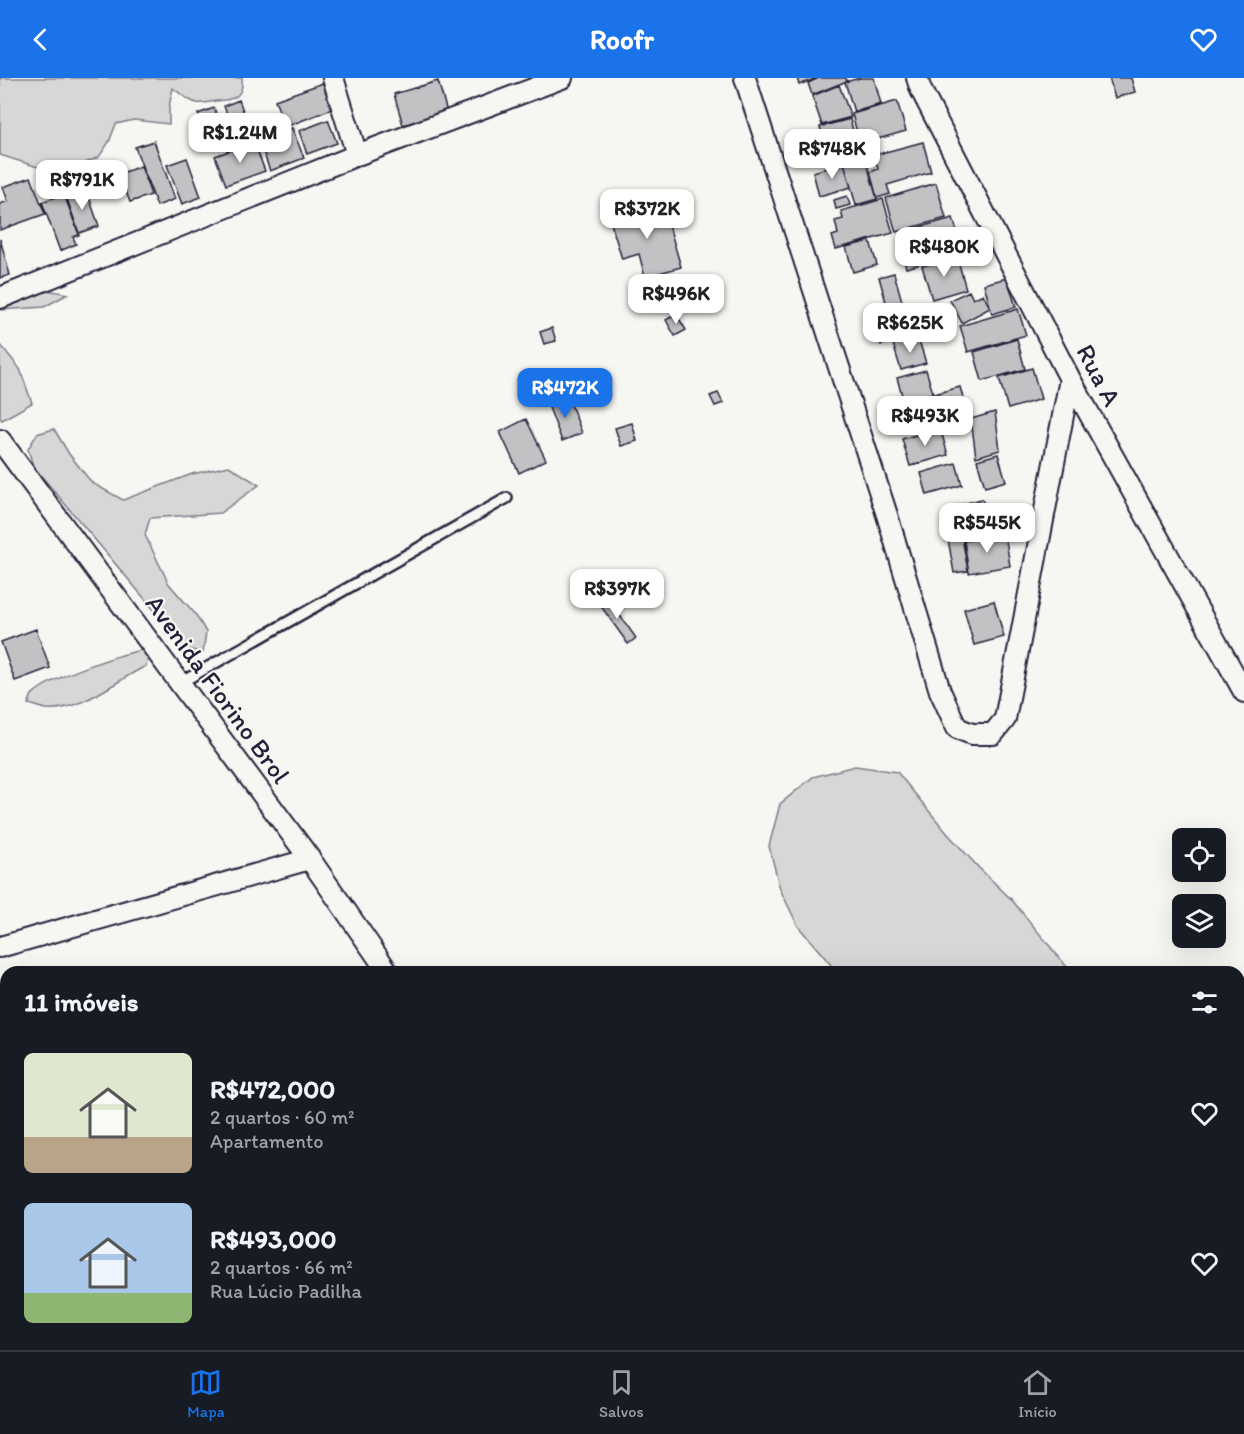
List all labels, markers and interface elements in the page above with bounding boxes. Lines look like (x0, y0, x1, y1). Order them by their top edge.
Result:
icon: back (24, 23, 57, 56)
text: Roofr (590, 23, 654, 56)
icon: heart (1187, 23, 1220, 56)
pin: R$1.24M (185, 113, 295, 164)
text: R$1.24M (202, 120, 278, 144)
pin: R$748K (783, 129, 881, 180)
text: R$748K (798, 136, 866, 160)
pin: R$791K (33, 160, 131, 211)
text: R$791K (50, 167, 114, 191)
pin: R$372K (598, 189, 696, 240)
text: R$372K (614, 196, 680, 220)
pin: R$480K (895, 227, 993, 278)
text: R$480K (909, 234, 979, 258)
pin: R$496K (627, 274, 725, 325)
text: R$496K (642, 281, 710, 305)
pin: R$625K (861, 303, 959, 354)
text: R$625K (877, 310, 943, 334)
street label: Rua A (1070, 339, 1129, 412)
pin: R$472K (516, 368, 614, 419)
text: R$472K (531, 375, 599, 399)
pin: R$493K (876, 396, 974, 447)
text: R$493K (891, 403, 959, 427)
pin: R$545K (938, 503, 1036, 554)
text: R$545K (953, 510, 1021, 534)
pin: R$397K (568, 569, 666, 620)
text: R$397K (584, 576, 650, 600)
street label: Avenida Fiorino Brol (139, 588, 297, 790)
map controls (1172, 828, 1226, 948)
button: locate (1172, 828, 1226, 882)
button: layers (1172, 894, 1226, 948)
text: 11 imóveis (24, 986, 139, 1018)
icon: filters (1188, 986, 1221, 1019)
text: R$472,000 (210, 1073, 335, 1105)
icon: home (72, 1077, 144, 1149)
icon: heart (1188, 1097, 1221, 1130)
text: 2 quartos · 60 m² (210, 1105, 355, 1129)
text: Apartamento (210, 1129, 324, 1153)
text: R$493,000 (210, 1223, 337, 1255)
icon: home (72, 1227, 144, 1299)
icon: heart (1188, 1247, 1221, 1280)
text: 2 quartos · 66 m² (210, 1255, 353, 1279)
text: Rua Lúcio Padilha (210, 1279, 362, 1303)
tab: Mapa (187, 1366, 225, 1421)
tab: Salvos (599, 1366, 644, 1421)
tab: Início (1018, 1366, 1057, 1421)

